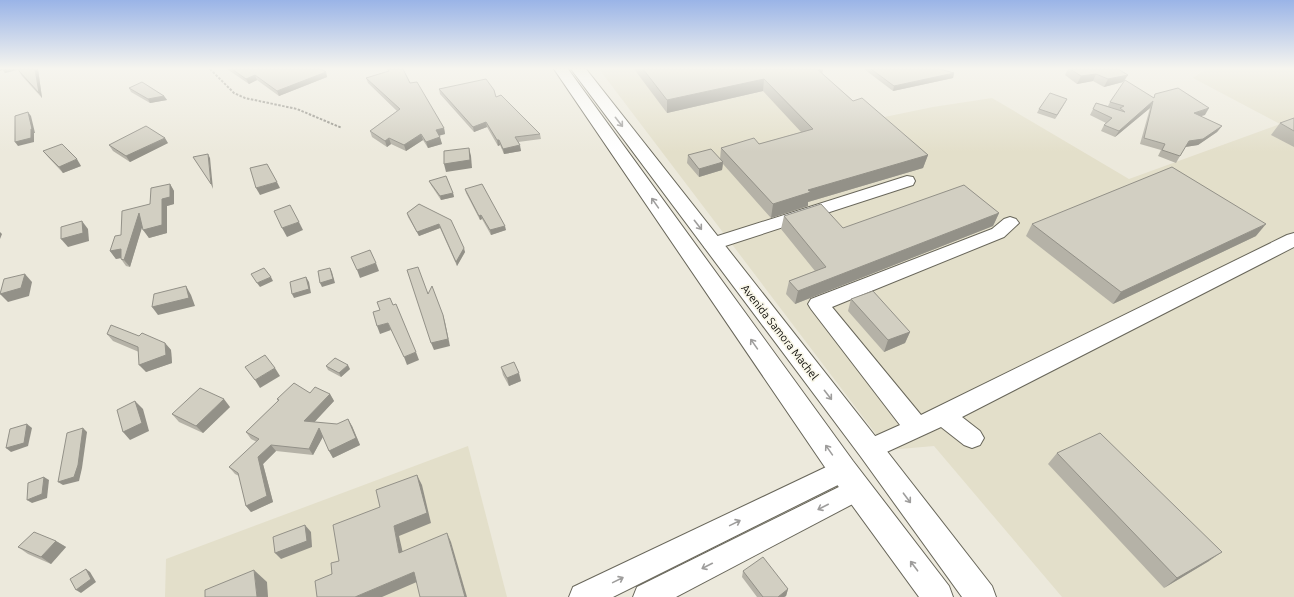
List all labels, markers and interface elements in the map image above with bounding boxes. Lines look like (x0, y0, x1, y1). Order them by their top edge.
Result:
one-way arrow (614, 116, 623, 127)
one-way arrow (651, 198, 659, 209)
one-way arrow (694, 219, 702, 230)
street label: Avenida Samora Machel (739, 282, 821, 382)
one-way arrow (750, 338, 758, 349)
one-way arrow (824, 389, 832, 400)
one-way arrow (825, 445, 833, 456)
one-way arrow (903, 492, 911, 503)
one-way arrow (817, 504, 829, 511)
one-way arrow (729, 519, 741, 526)
one-way arrow (910, 560, 919, 571)
one-way arrow (701, 563, 713, 570)
one-way arrow (612, 576, 624, 583)

